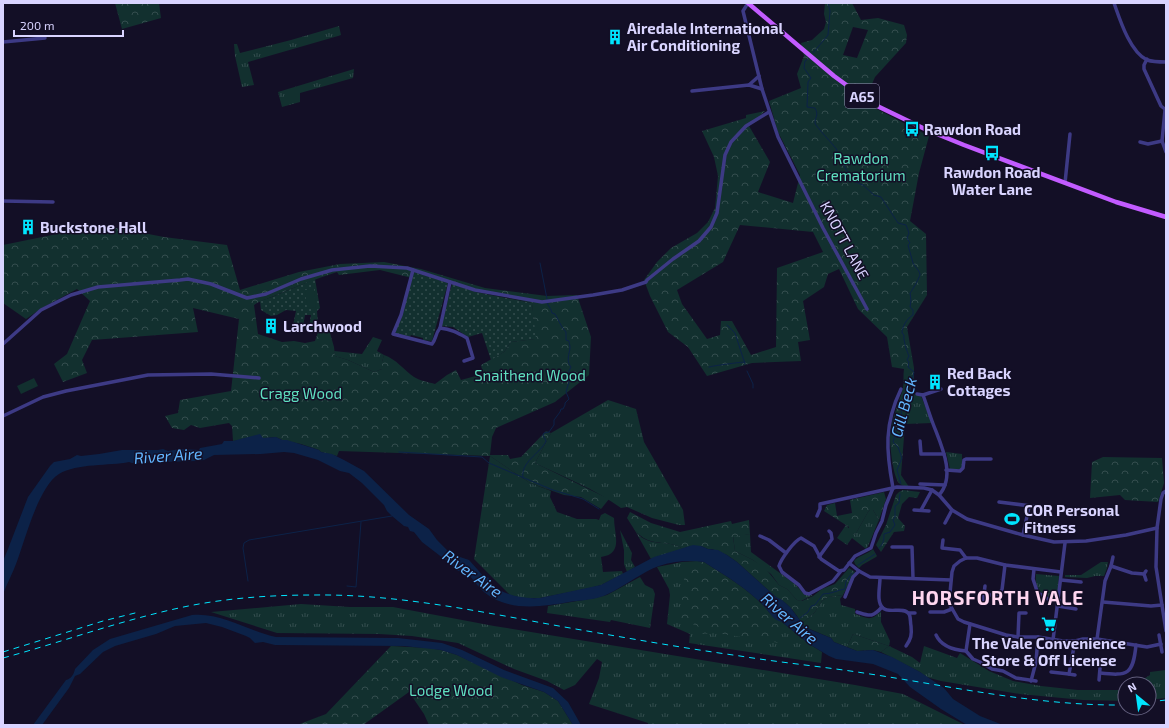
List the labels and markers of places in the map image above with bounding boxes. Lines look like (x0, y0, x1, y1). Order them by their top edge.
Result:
place label: Airedale International Air Conditioning (627, 19, 783, 54)
building icon: Airedale International Air Conditioning (606, 28, 624, 46)
bus stop icon: Rawdon Road (903, 120, 921, 138)
place label: Rawdon Road (924, 120, 1021, 138)
bus stop icon: Rawdon Road Water Lane (983, 144, 1001, 162)
place label: Rawdon Road Water Lane (944, 163, 1041, 198)
building icon: Buckstone Hall (19, 218, 37, 236)
place label: Buckstone Hall (40, 218, 147, 236)
building icon: Larchwood (262, 317, 280, 335)
place label: Larchwood (283, 317, 362, 335)
place label: Red Back Cottages (947, 364, 1012, 399)
building icon: Red Back Cottages (926, 373, 944, 391)
place label: COR Personal Fitness (1024, 501, 1119, 536)
sports icon: COR Personal Fitness (1003, 510, 1021, 528)
supermarket icon: The Vale Convenience Store & Off License (1040, 615, 1058, 633)
place label: The Vale Convenience Store & Off License (972, 634, 1126, 669)

